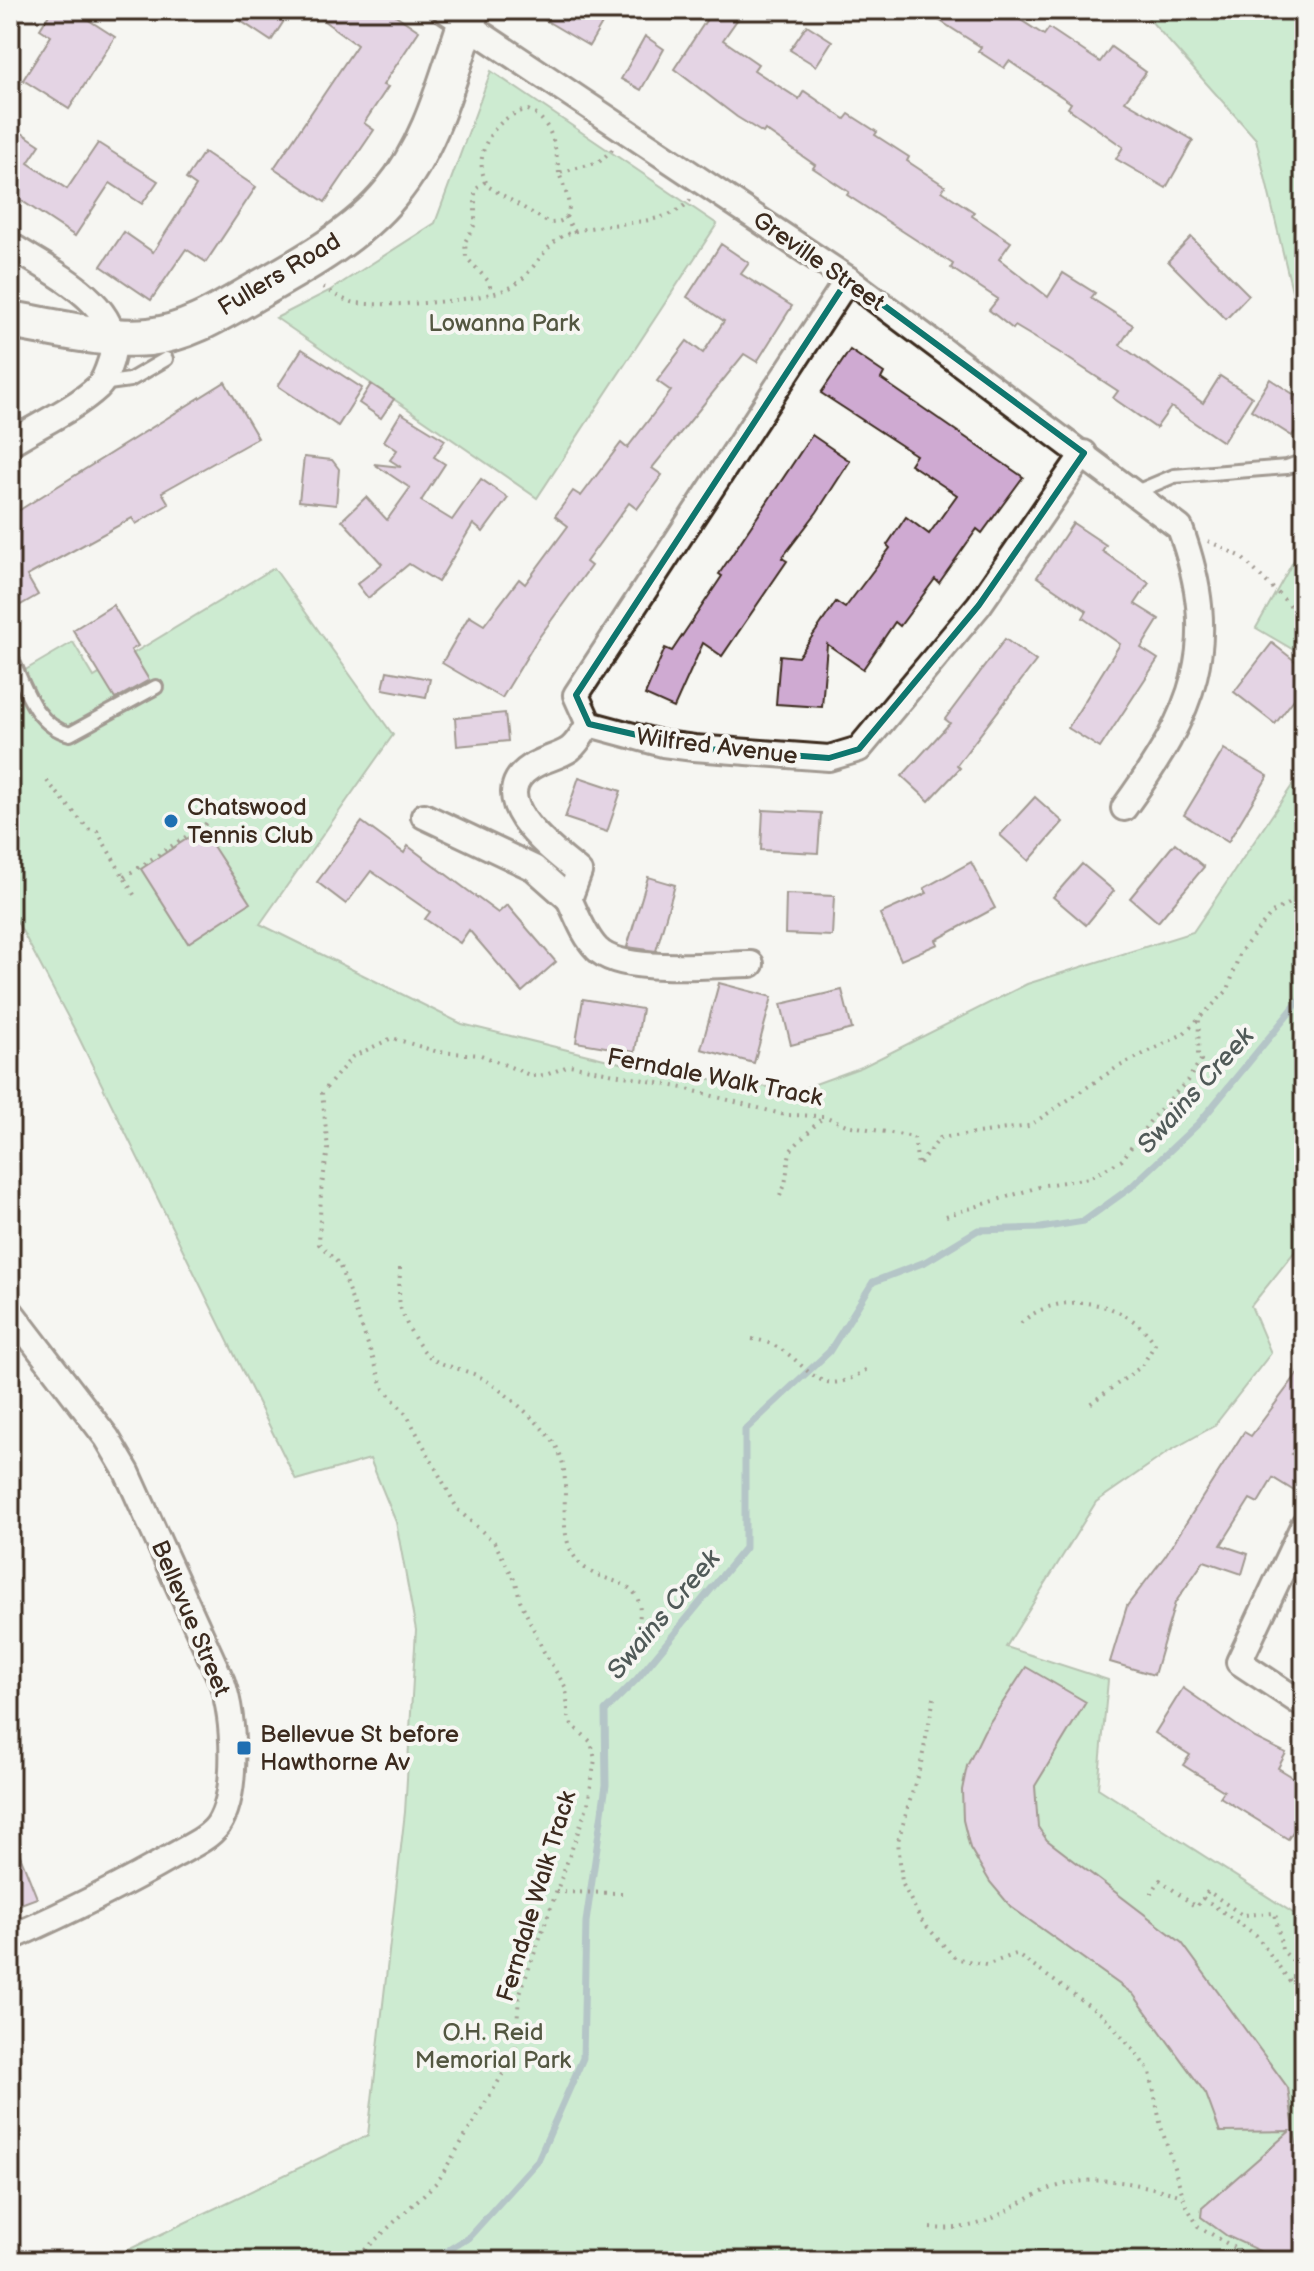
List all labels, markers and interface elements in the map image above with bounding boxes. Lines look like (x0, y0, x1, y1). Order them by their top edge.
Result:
street label: Greville Street (747, 205, 891, 318)
street label: Fullers Road (213, 227, 346, 322)
park label: Lowanna Park (428, 309, 580, 338)
street label: Wilfred Avenue (635, 722, 799, 771)
place label: Chatswood Tennis Club (187, 793, 313, 850)
marker: Chatswood Tennis Club (162, 812, 180, 830)
water label: Swains Creek (1131, 1020, 1262, 1161)
street label: Ferndale Walk Track (605, 1042, 825, 1113)
street label: Bellevue Street (145, 1536, 237, 1701)
water label: Swains Creek (601, 1543, 728, 1686)
place label: Bellevue St before Hawthorne Av (260, 1720, 459, 1777)
marker: Bellevue St before Hawthorne Av (235, 1739, 253, 1757)
street label: Ferndale Walk Track (491, 1787, 582, 2005)
park label: O.H. Reid Memorial Park (415, 2018, 571, 2075)

